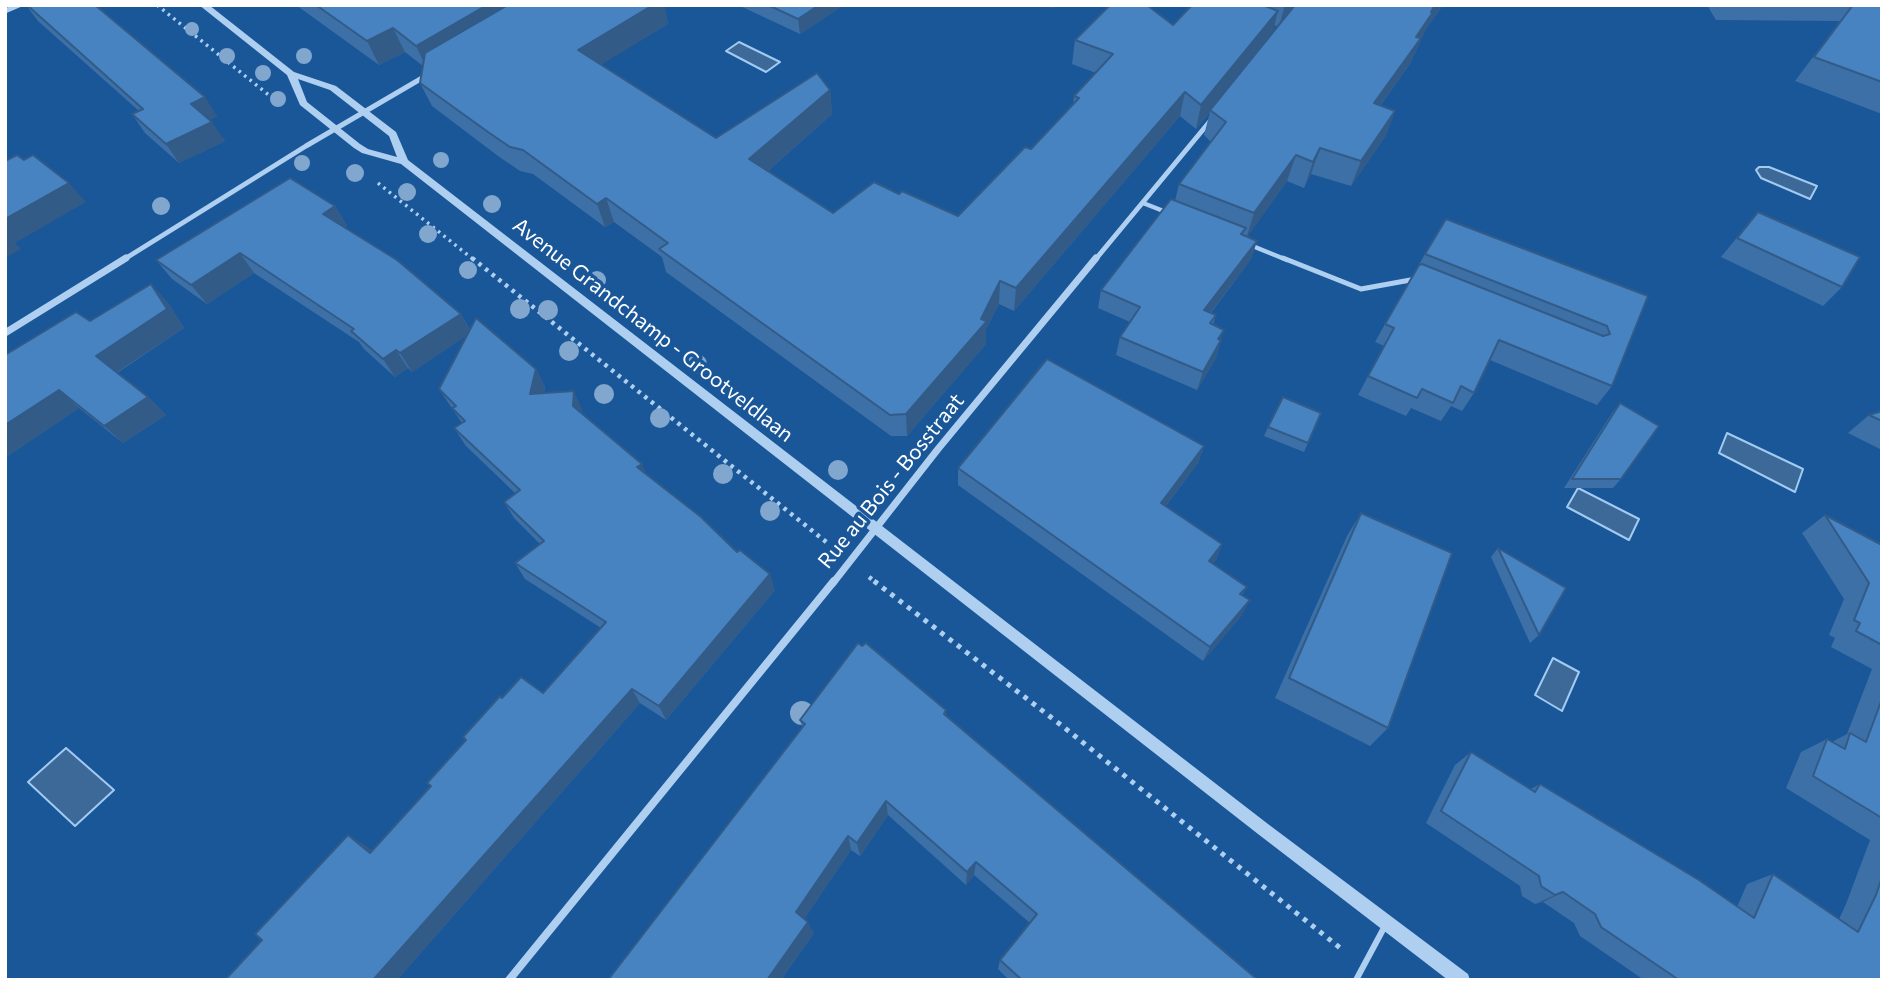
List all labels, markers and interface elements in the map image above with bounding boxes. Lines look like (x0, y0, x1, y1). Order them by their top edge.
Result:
street label: Avenue Grandchamp - Grootveldlaan (508, 213, 798, 447)
street label: Rue au Bois - Bosstraat (813, 388, 969, 574)

